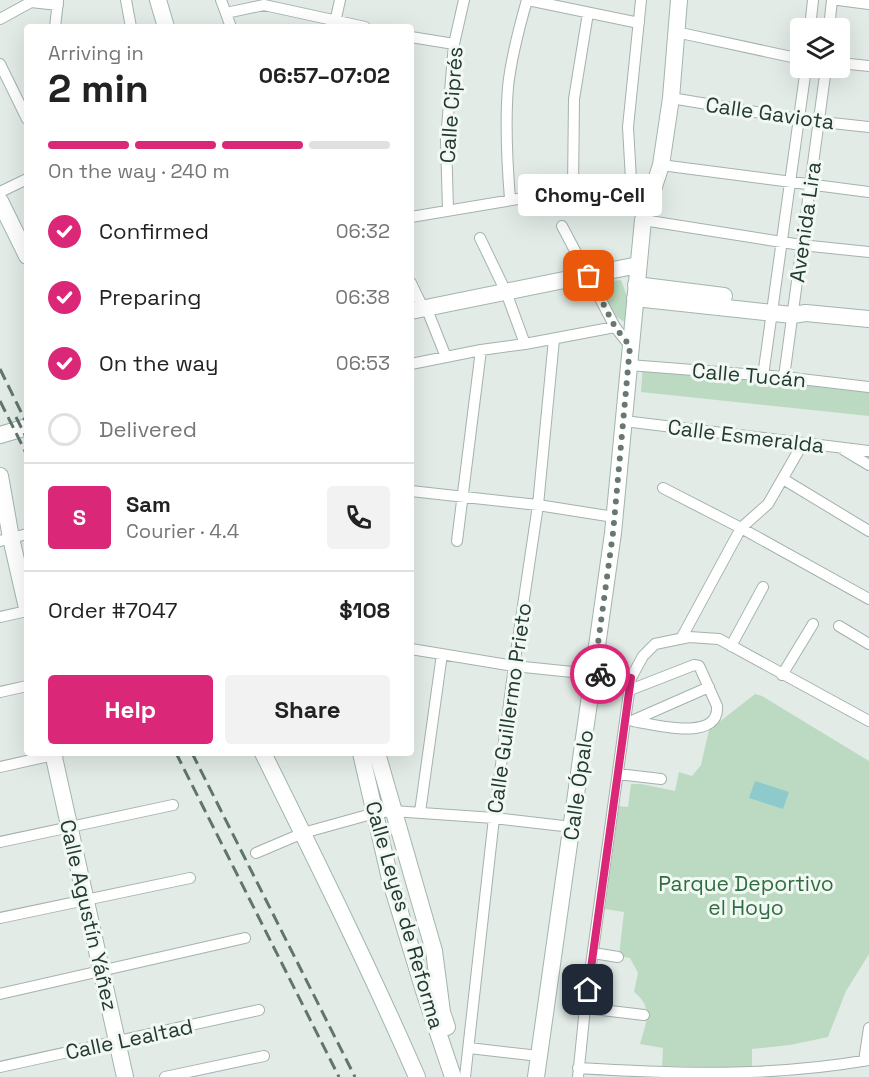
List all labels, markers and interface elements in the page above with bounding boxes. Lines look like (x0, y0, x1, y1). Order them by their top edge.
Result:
map controls (790, 18, 850, 78)
button: layers (790, 18, 850, 78)
text: Arriving in (48, 40, 144, 66)
street label: Calle Ciprés (433, 46, 469, 164)
text: 06:57–07:02 (259, 61, 390, 89)
text: 2 min (48, 64, 149, 113)
street label: Calle Gaviota (704, 91, 836, 135)
text: On the way · 240 m (48, 158, 230, 184)
street label: Avenida Lira (783, 160, 827, 284)
callout: Chomy-Cell (517, 174, 661, 216)
text: Chomy-Cell (535, 182, 645, 208)
icon: check (48, 215, 81, 248)
text: Confirmed (99, 217, 209, 245)
text: 06:32 (336, 218, 390, 244)
pin (563, 250, 614, 301)
icon: bag (572, 259, 605, 292)
icon: check (48, 281, 81, 314)
text: Preparing (99, 283, 201, 311)
text: 06:38 (335, 284, 390, 310)
icon: check (48, 347, 81, 380)
text: On the way (99, 349, 218, 377)
text: 06:53 (336, 350, 390, 376)
street label: Calle Tucán (691, 357, 807, 393)
street label: Calle Esmeralda (666, 413, 826, 459)
text: Delivered (99, 415, 197, 443)
button: phone (327, 486, 390, 549)
text: Sam (126, 490, 171, 518)
text: S (73, 503, 86, 531)
text: Courier · 4.4 (126, 518, 239, 544)
text: Order #7047 (48, 596, 177, 624)
text: $108 (339, 596, 390, 624)
street label: Calle Guillermo Prieto (481, 601, 537, 815)
courier (570, 644, 630, 704)
icon: bike (584, 658, 617, 691)
button: Help (48, 675, 213, 744)
button: Share (225, 675, 390, 744)
street label: Calle Ópalo (557, 728, 599, 842)
street label: Calle Leyes de Reforma (360, 798, 450, 1032)
street label: Calle Agustín Yáñez (54, 817, 124, 1013)
park label: Parque Deportivo el Hoyo (658, 870, 834, 921)
pin (562, 964, 613, 1015)
icon: home (571, 973, 604, 1006)
street label: Calle Lealtad (63, 1012, 195, 1066)

